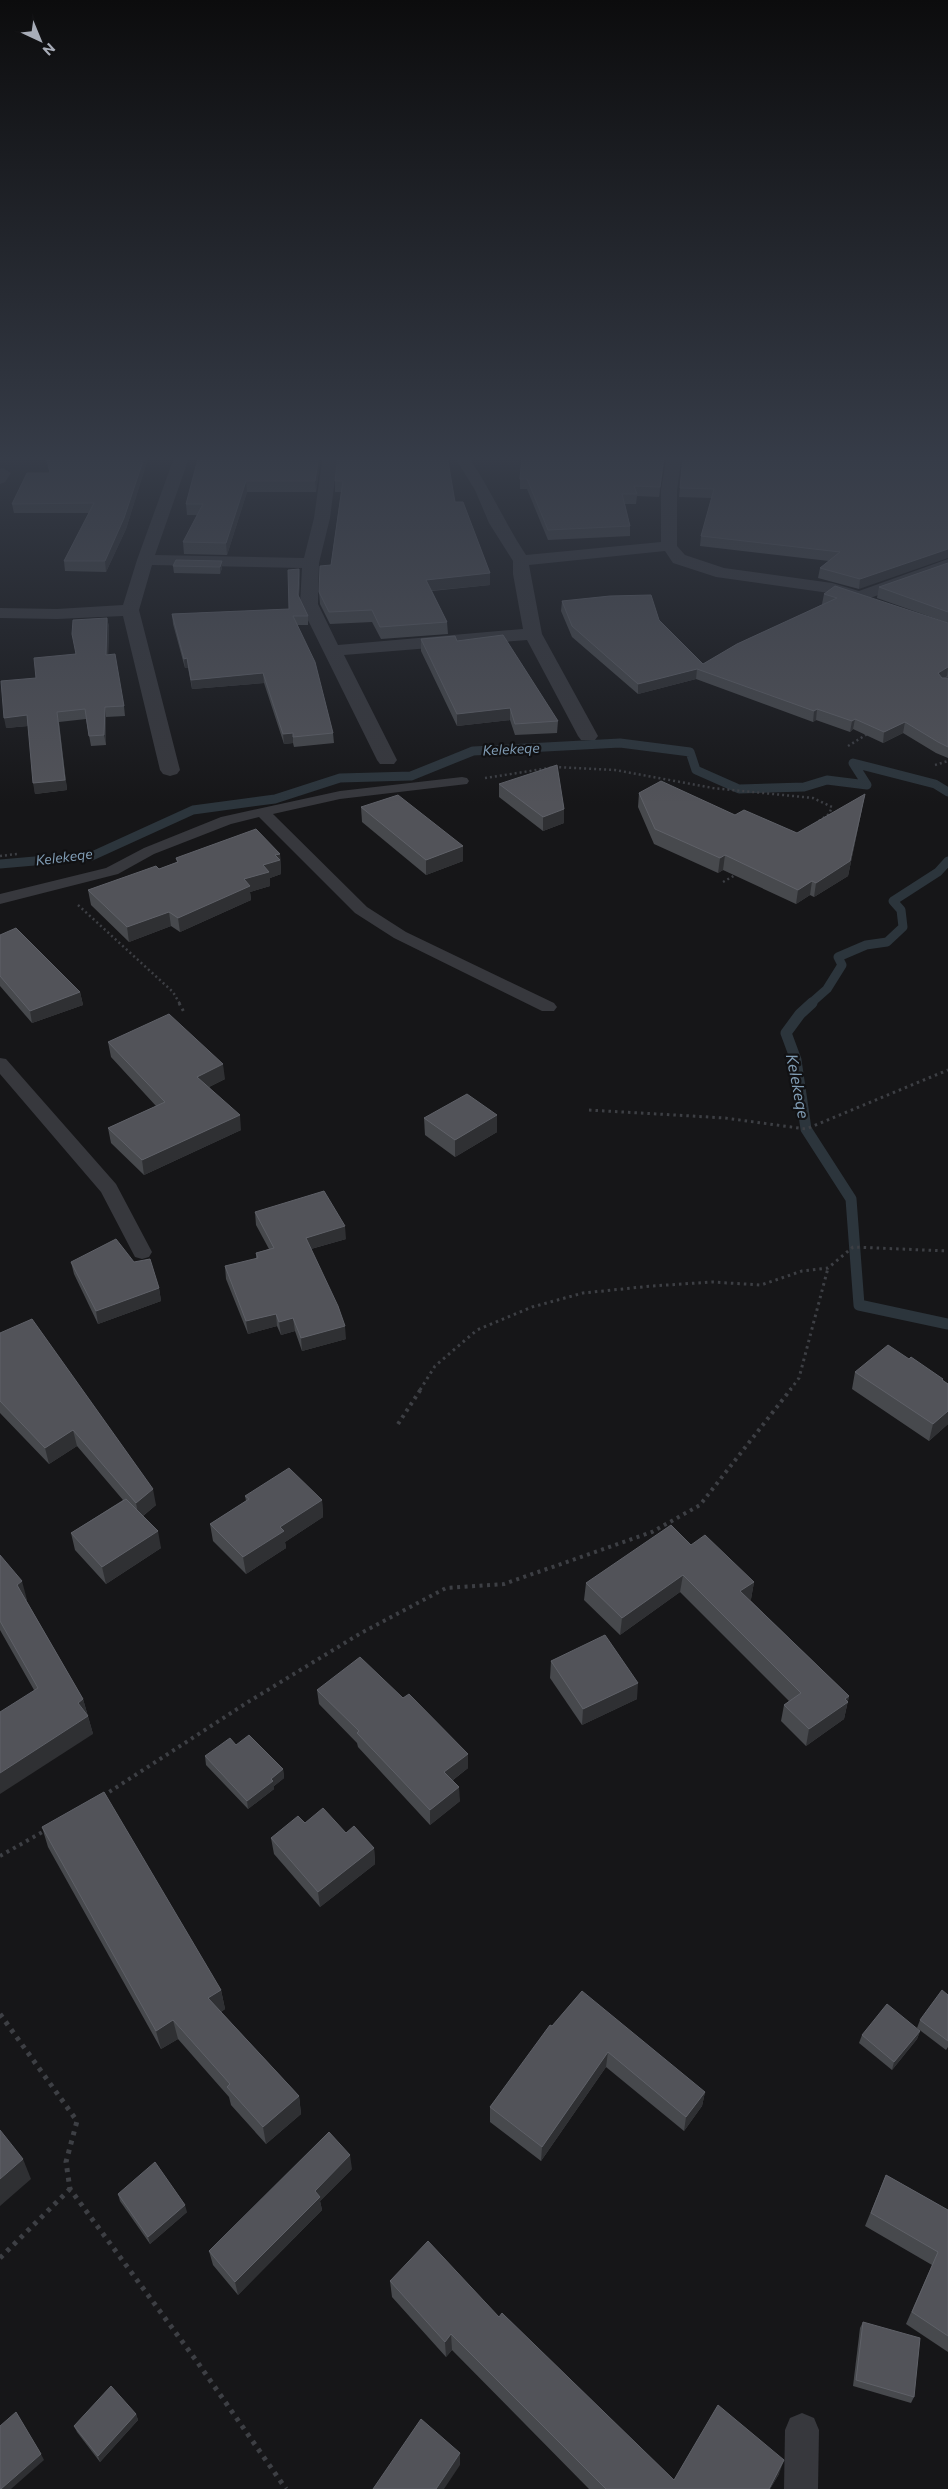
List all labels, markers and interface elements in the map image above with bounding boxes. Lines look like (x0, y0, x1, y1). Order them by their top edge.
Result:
north arrow (15, 15, 65, 65)
text: N (40, 40, 59, 59)
water label: Kelekeqe (482, 738, 541, 758)
water label: Kelekeqe (34, 845, 94, 868)
water label: Kelekeqe (783, 1052, 814, 1120)

